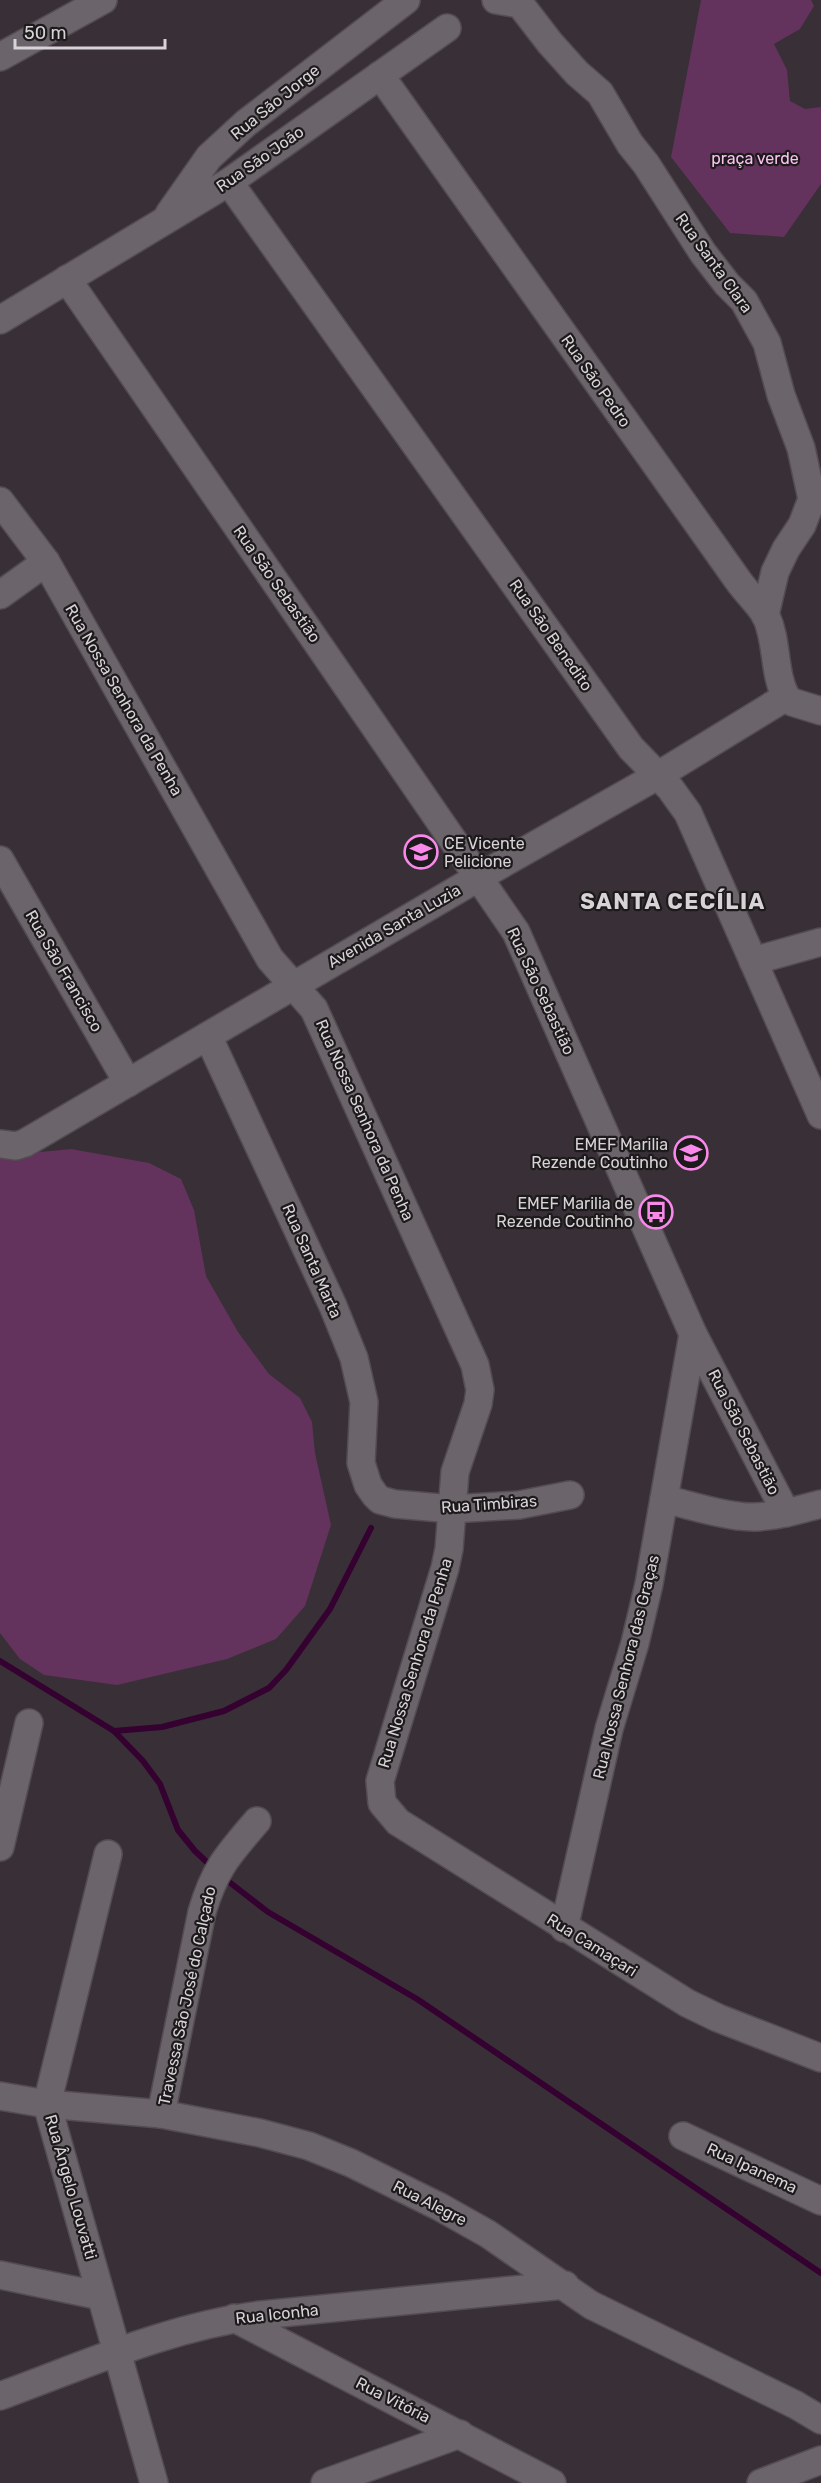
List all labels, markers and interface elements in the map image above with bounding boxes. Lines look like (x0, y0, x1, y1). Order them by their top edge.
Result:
scale bar (15, 12, 165, 50)
text: 50 m (24, 22, 67, 44)
street label: Rua São Jorge (227, 60, 323, 144)
street label: Rua São João (213, 122, 307, 196)
park label: praça verde (711, 149, 799, 168)
street label: Rua Santa Clara (672, 210, 756, 316)
street label: Rua São Pedro (557, 331, 635, 431)
street label: Rua São Sebastião (230, 522, 324, 646)
street label: Rua São Benedito (505, 576, 597, 694)
street label: Rua Nossa Senhora da Penha (61, 601, 187, 799)
school or university icon: CE Vicente Pelicione (403, 834, 439, 870)
place label: CE Vicente Pelicione (444, 834, 525, 871)
street label: Avenida Santa Luzia (324, 880, 464, 972)
district label: SANTA CECÍLIA (580, 888, 766, 915)
street label: Rua São Francisco (21, 907, 107, 1035)
street label: Rua São Sebastião (503, 924, 579, 1058)
street label: Rua Nossa Senhora da Penha (312, 1016, 418, 1224)
place label: EMEF Marilia Rezende Coutinho (531, 1135, 668, 1172)
school or university icon: EMEF Marilia Rezende Coutinho (673, 1135, 709, 1171)
place label: EMEF Marilia de Rezende Coutinho (496, 1194, 633, 1231)
bus stop icon: EMEF Marilia de Rezende Coutinho (638, 1194, 674, 1230)
street label: Rua Santa Marta (278, 1201, 346, 1321)
street label: Rua São Sebastião (704, 1366, 784, 1498)
street label: Rua Timbiras (440, 1491, 538, 1517)
street label: Rua Nossa Senhora das Graças (589, 1553, 663, 1781)
street label: Rua Nossa Senhora da Penha (374, 1556, 456, 1770)
street label: Travessa São José do Calçado (154, 1885, 220, 2107)
street label: Rua Camaçari (543, 1910, 641, 1980)
street label: Rua Ângelo Louvatti (41, 2112, 101, 2262)
street label: Rua Ipanema (704, 2139, 800, 2197)
street label: Rua Alegre (390, 2176, 470, 2230)
street label: Rua Iconha (234, 2300, 320, 2328)
street label: Rua Vitória (353, 2373, 433, 2427)

